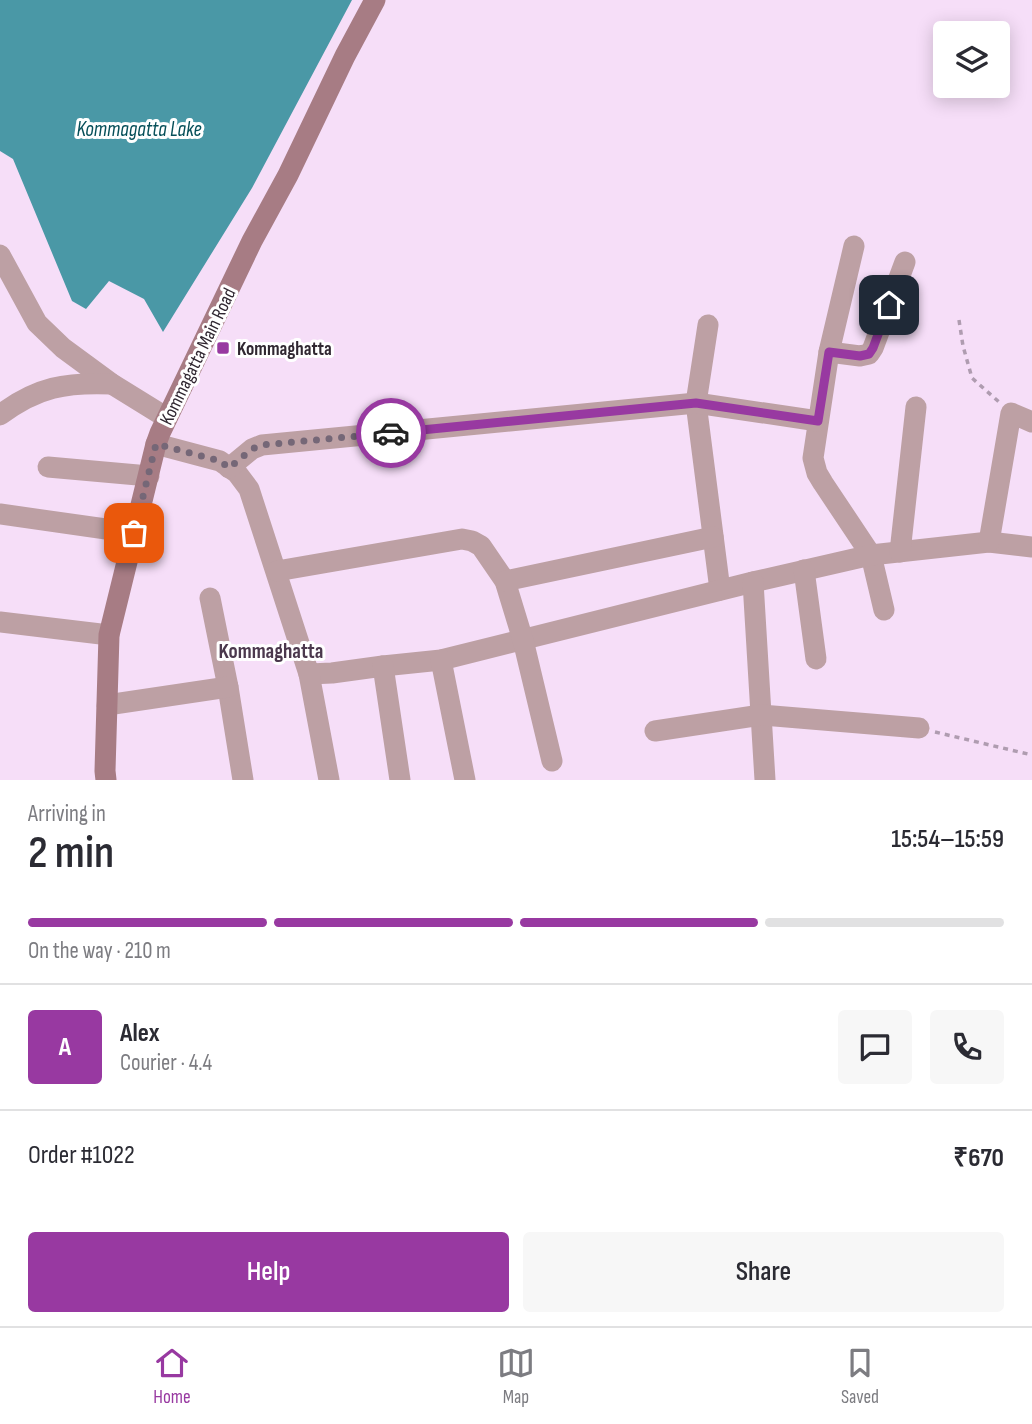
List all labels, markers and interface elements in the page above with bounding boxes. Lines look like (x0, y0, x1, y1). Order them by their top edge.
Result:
map controls (933, 21, 1010, 98)
button: layers (933, 21, 1010, 98)
water label: Kommagatta Lake (76, 117, 202, 142)
pin (859, 275, 919, 335)
street label: Kommagatta Main Road (155, 285, 241, 429)
icon: home (870, 286, 908, 324)
place label: Kommaghatta (237, 338, 332, 361)
marker: Kommaghatta (215, 340, 231, 356)
courier (356, 398, 426, 468)
icon: car (372, 414, 410, 452)
pin (104, 503, 164, 563)
icon: bag (115, 514, 153, 552)
district label: Kommaghatta (219, 639, 323, 664)
text: Arriving in (28, 800, 106, 828)
text: 15:54–15:59 (891, 824, 1004, 855)
text: 2 min (28, 826, 114, 881)
text: On the way · 210 m (28, 937, 171, 965)
button: chat (838, 1010, 912, 1084)
button: phone (930, 1010, 1004, 1084)
text: Alex (120, 1018, 160, 1049)
text: A (59, 1032, 71, 1063)
text: Courier · 4.4 (120, 1049, 212, 1077)
text: Order #1022 (28, 1140, 135, 1171)
text: ₹670 (953, 1143, 1004, 1174)
button: Help (28, 1232, 509, 1312)
button: Share (523, 1232, 1004, 1312)
tab: Home (153, 1344, 191, 1409)
tab: Map (497, 1344, 535, 1409)
tab: Saved (841, 1344, 879, 1409)

